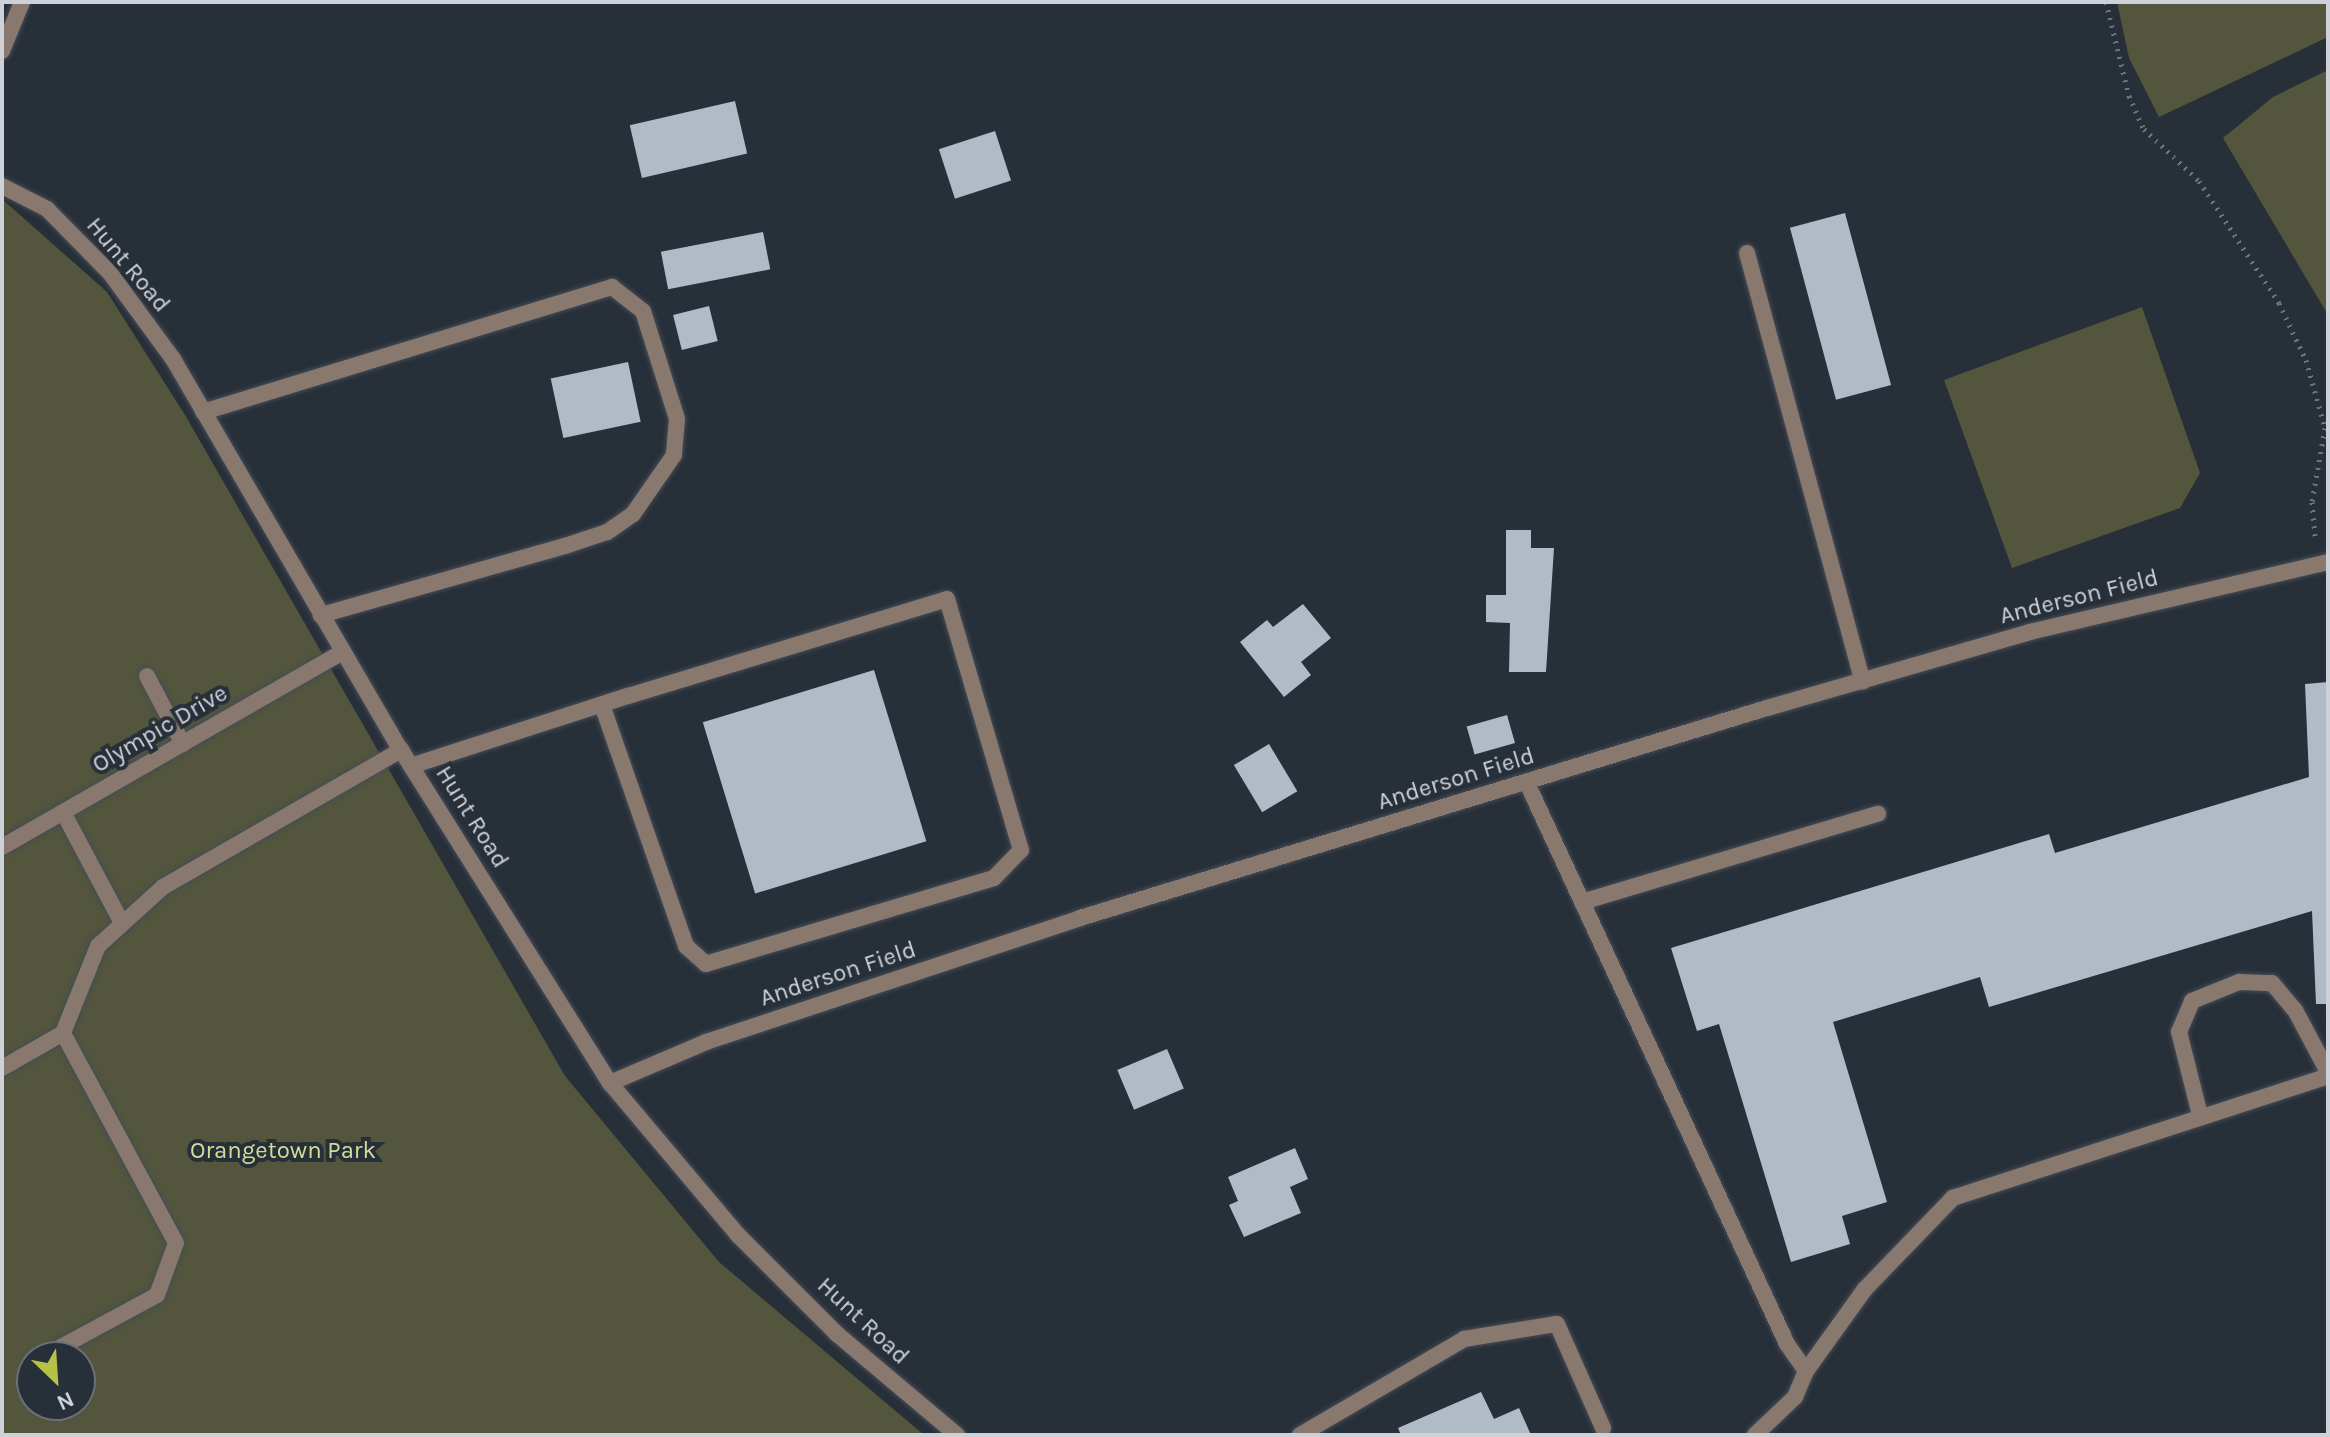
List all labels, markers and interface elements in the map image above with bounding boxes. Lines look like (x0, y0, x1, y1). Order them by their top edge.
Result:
street label: Hunt Road (80, 212, 176, 318)
street label: Anderson Field (1997, 563, 2161, 631)
street label: Olympic Drive (87, 679, 233, 779)
street label: Anderson Field (1374, 741, 1538, 817)
street label: Hunt Road (429, 761, 515, 873)
street label: Anderson Field (756, 935, 920, 1013)
park label: Orangetown Park (190, 1137, 376, 1165)
street label: Hunt Road (811, 1271, 915, 1371)
north arrow (16, 1341, 96, 1421)
text: N (53, 1386, 78, 1416)

